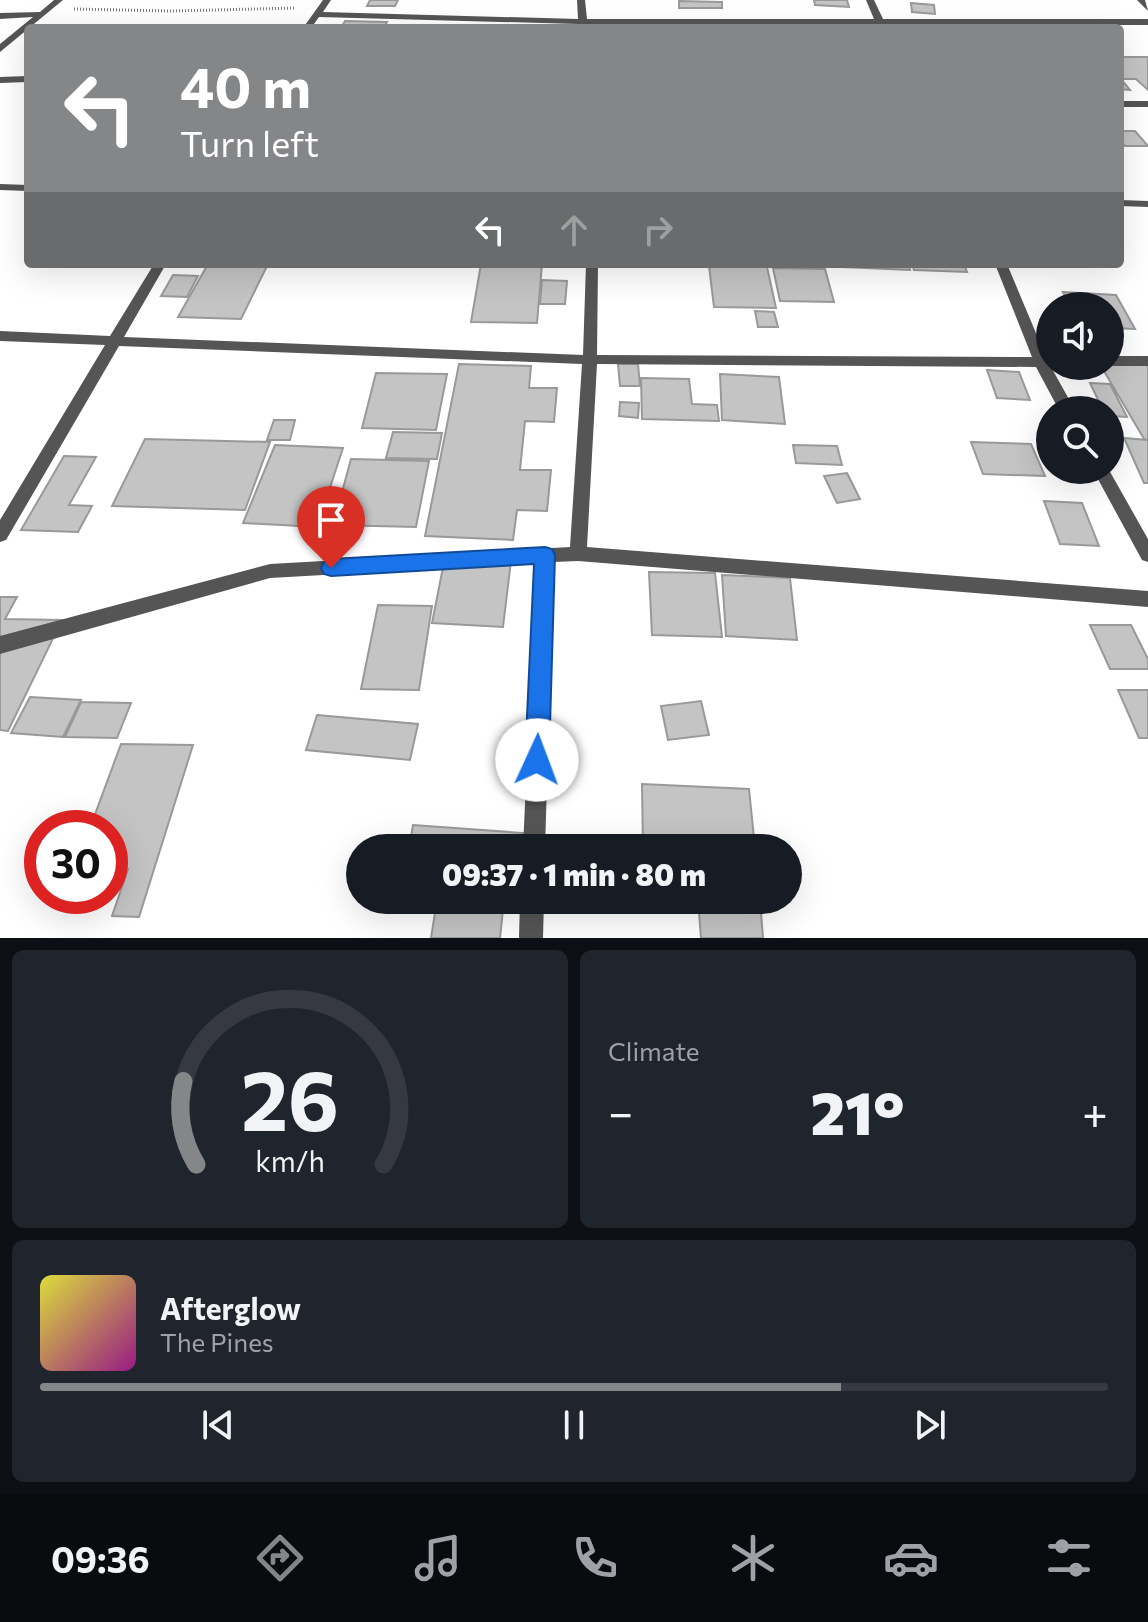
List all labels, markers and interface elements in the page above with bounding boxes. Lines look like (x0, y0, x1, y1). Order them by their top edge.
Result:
text: 40 m (180, 51, 311, 120)
icon: left (48, 56, 152, 160)
text: Turn left (180, 120, 319, 164)
icon: left (468, 208, 512, 252)
icon: ahead (552, 208, 596, 252)
icon: right (636, 208, 680, 252)
map controls (1036, 292, 1124, 484)
button: sound (1036, 292, 1124, 380)
button: search (1036, 396, 1124, 484)
pin (297, 486, 365, 568)
icon: arrive (309, 498, 353, 542)
position arrow (495, 718, 579, 802)
speed limit sign: 30 (24, 810, 128, 914)
text: 09:37 · 1 min · 80 m (442, 855, 706, 892)
text: Climate (608, 1035, 700, 1066)
text: 26 (241, 1046, 339, 1148)
text: 21° (810, 1074, 905, 1147)
text: − (608, 1084, 633, 1138)
text: + (1082, 1084, 1108, 1138)
text: km/h (255, 1143, 325, 1178)
text: Afterglow (160, 1289, 301, 1326)
text: The Pines (160, 1326, 274, 1357)
icon: previous (196, 1403, 240, 1447)
icon: pause (552, 1403, 596, 1447)
icon: next (908, 1403, 952, 1447)
icon: directions (252, 1530, 308, 1586)
icon: music (410, 1530, 466, 1586)
icon: phone (567, 1530, 623, 1586)
icon: climate (725, 1530, 781, 1586)
icon: car (883, 1530, 939, 1586)
icon: filters (1041, 1530, 1097, 1586)
text: 09:36 (51, 1536, 150, 1580)

